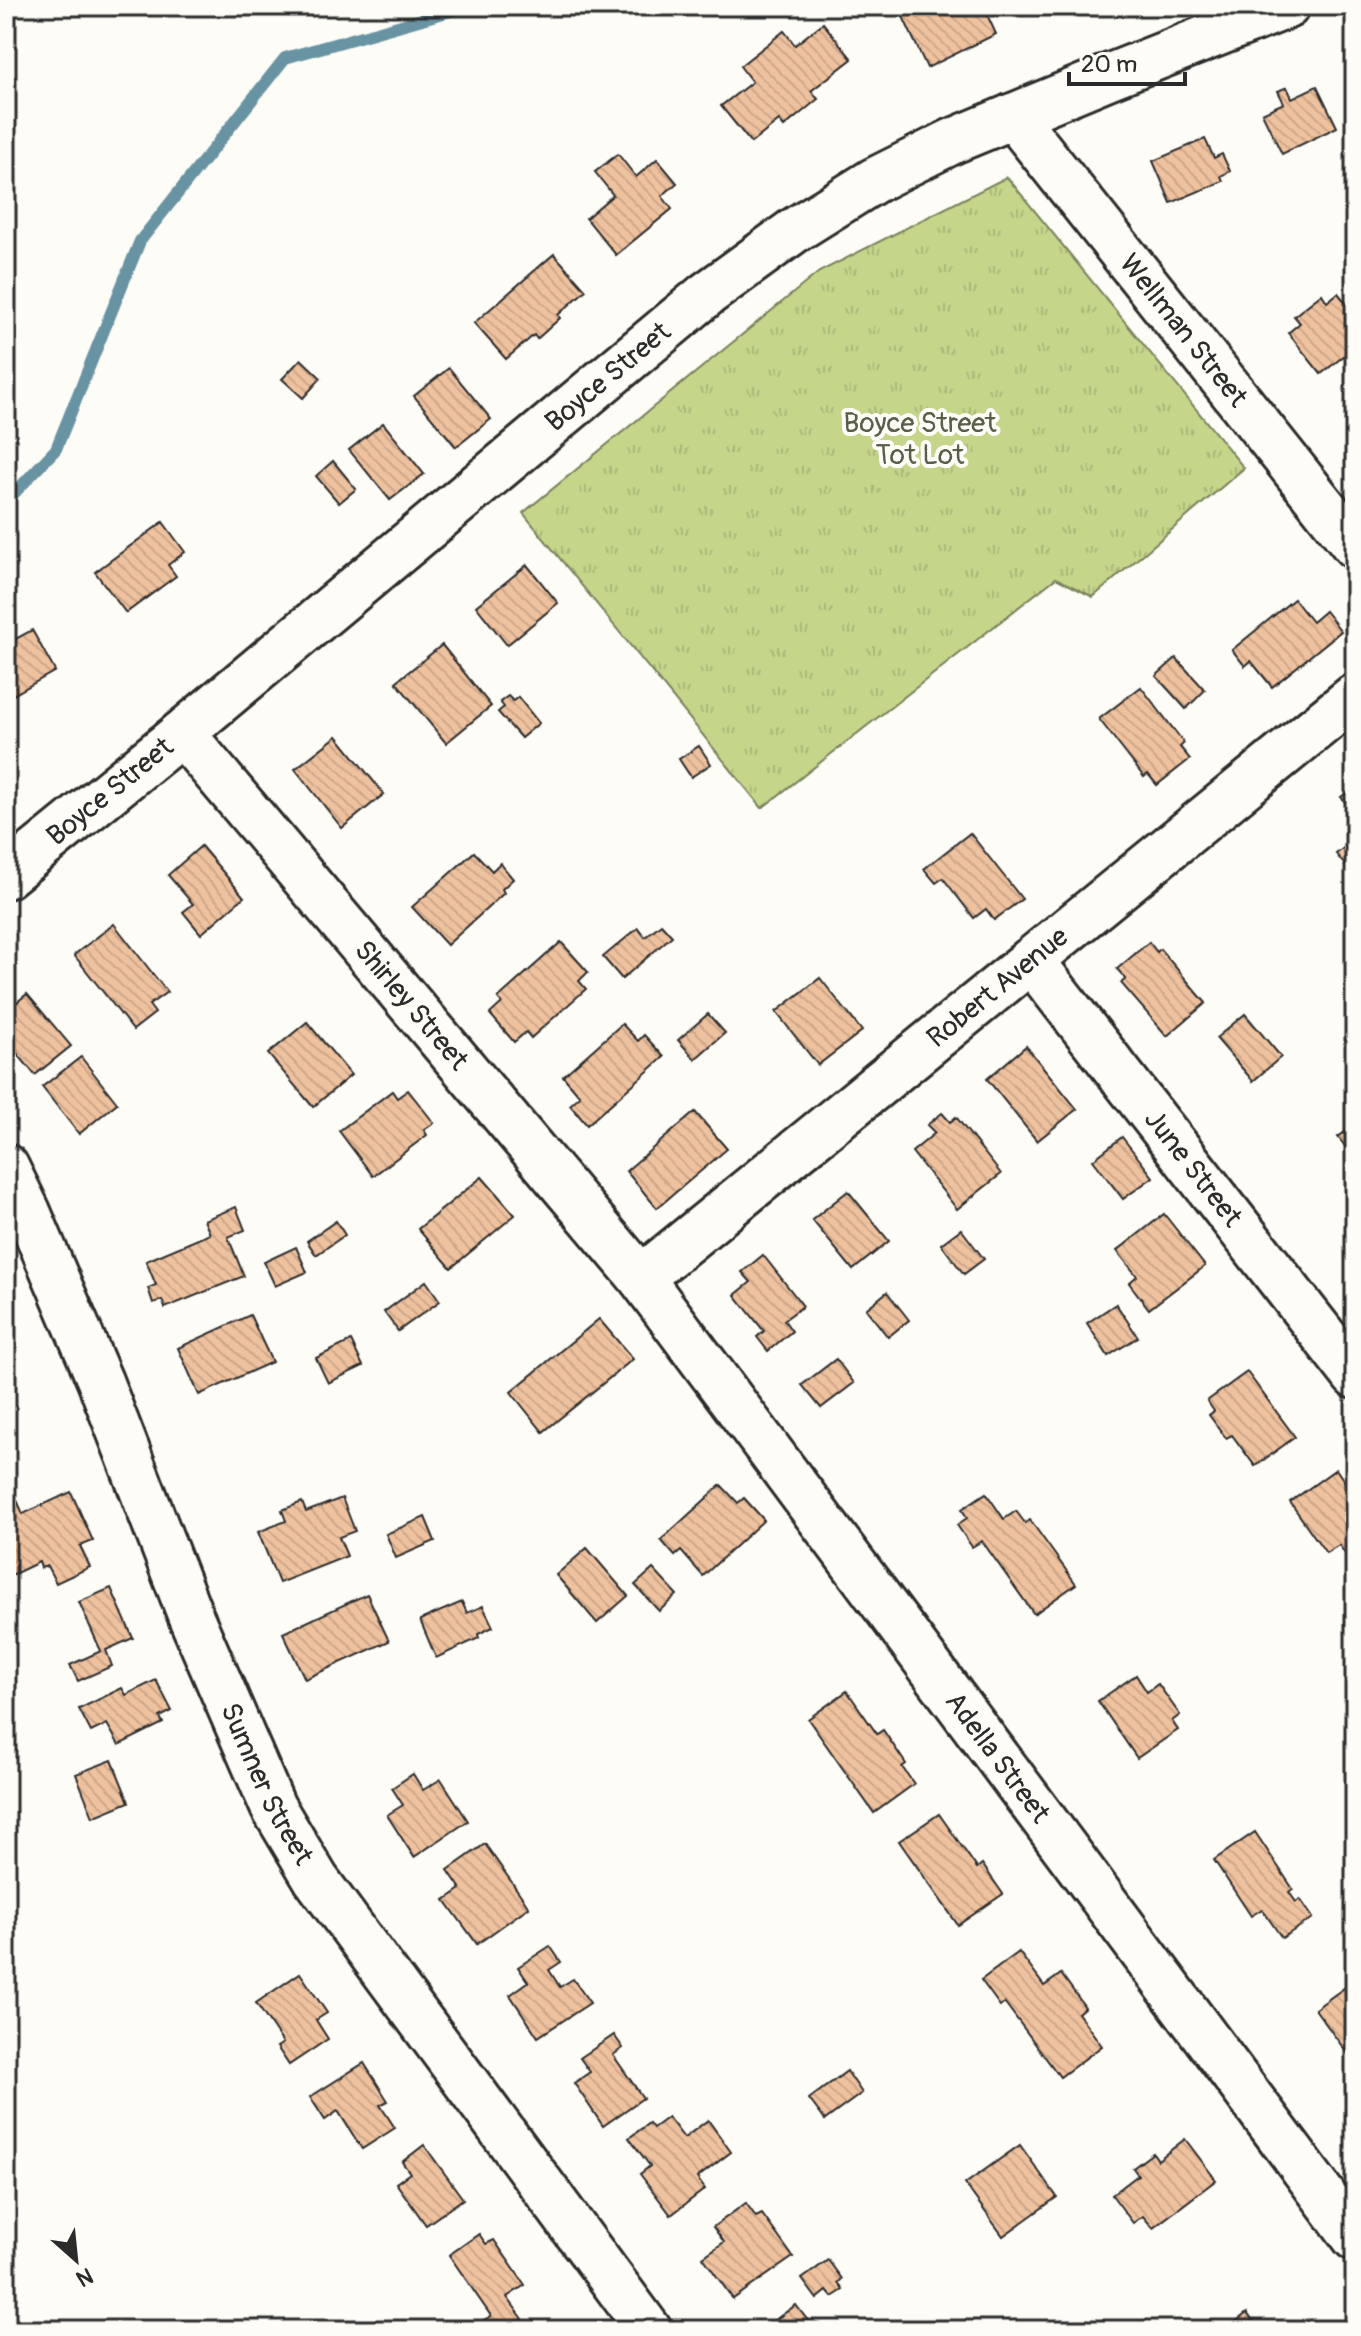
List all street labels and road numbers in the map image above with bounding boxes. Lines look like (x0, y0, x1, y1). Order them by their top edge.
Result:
street label: Wellman Street (1112, 247, 1256, 415)
street label: Boyce Street (538, 314, 678, 439)
street label: Boyce Street (40, 729, 181, 853)
street label: Robert Avenue (920, 919, 1076, 1055)
street label: Shirley Street (347, 933, 476, 1078)
street label: June Street (1137, 1103, 1250, 1235)
street label: Adella Street (937, 1685, 1058, 1830)
street label: Sumner Street (213, 1697, 321, 1872)

